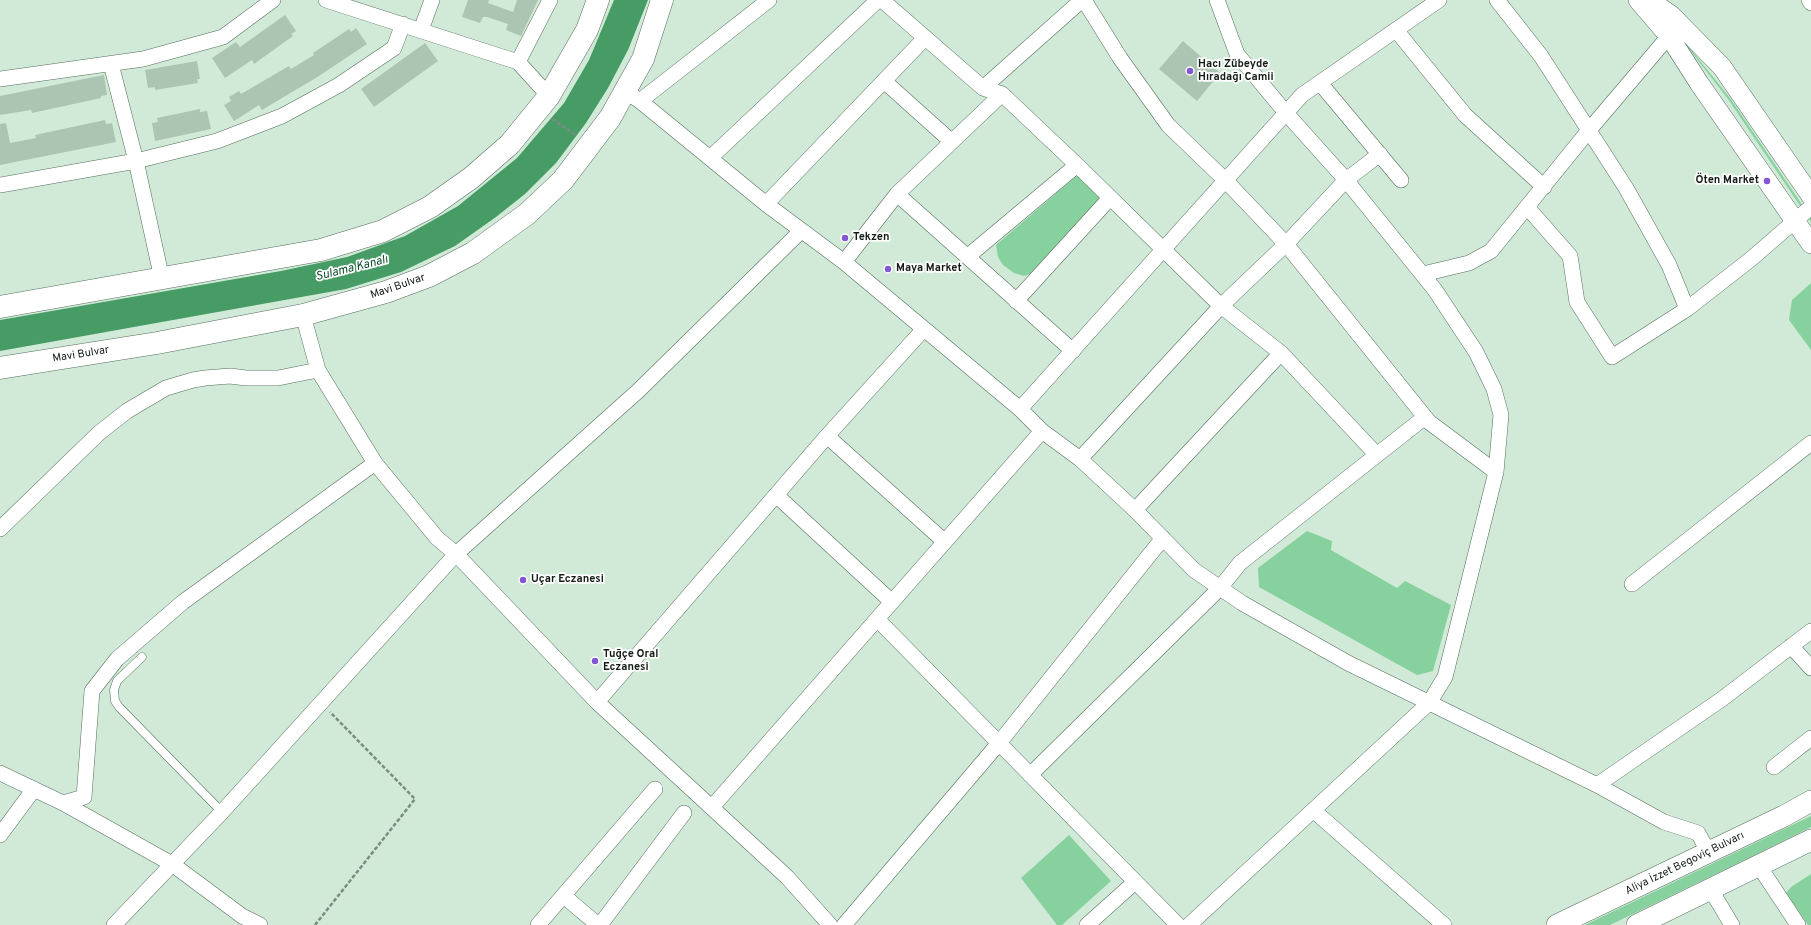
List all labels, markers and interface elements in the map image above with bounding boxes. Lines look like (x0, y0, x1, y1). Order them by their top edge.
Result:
place label: Hacı Zübeyde Hıradağı Camii (1198, 58, 1274, 84)
marker: Hacı Zübeyde Hıradağı Camii (1185, 66, 1195, 76)
place label: Öten Market (1695, 174, 1759, 188)
marker: Öten Market (1762, 176, 1772, 186)
place label: Tekzen (853, 231, 889, 245)
marker: Tekzen (840, 233, 850, 243)
water label: Sulama Kanalı (314, 253, 390, 285)
place label: Maya Market (896, 262, 962, 276)
marker: Maya Market (883, 264, 893, 274)
street label: Mavi Bulvar (369, 271, 427, 303)
street label: Mavi Bulvar (52, 344, 110, 366)
place label: Uçar Eczanesi (531, 573, 604, 587)
marker: Uçar Eczanesi (518, 575, 528, 585)
place label: Tuğçe Oral Eczanesi (603, 648, 658, 674)
marker: Tuğçe Oral Eczanesi (590, 656, 600, 666)
street label: Aliya İzzet Begoviç Bulvarı (1623, 829, 1747, 899)

